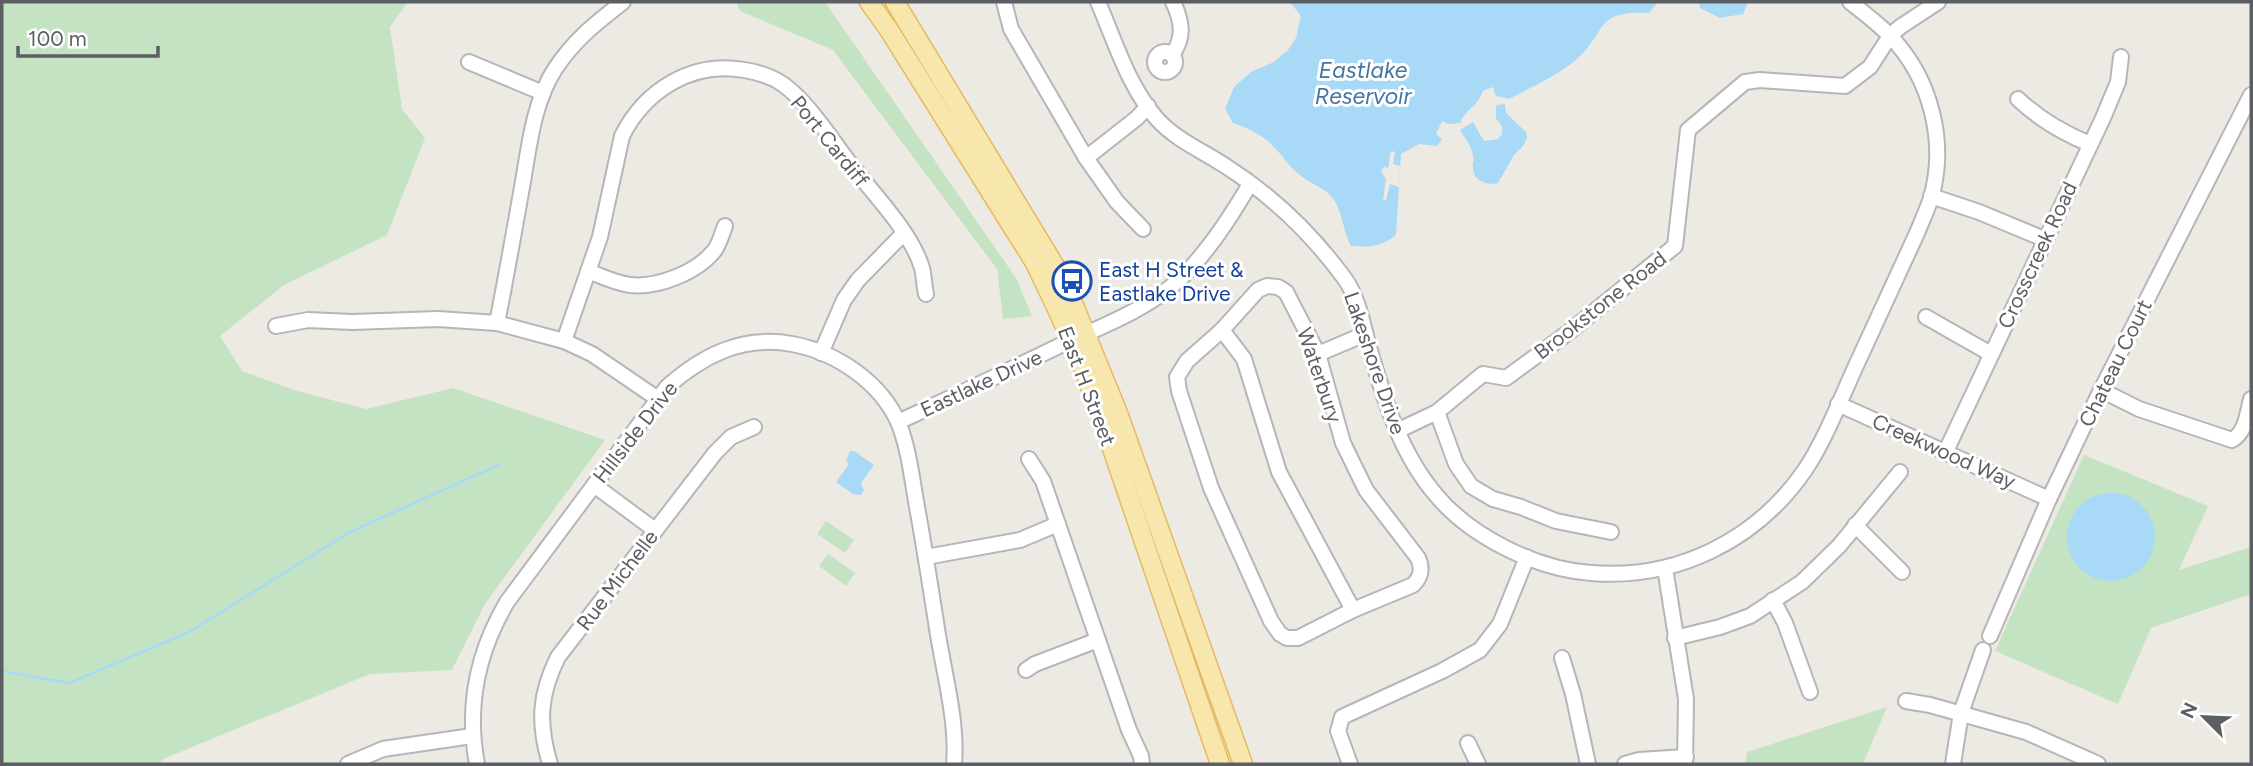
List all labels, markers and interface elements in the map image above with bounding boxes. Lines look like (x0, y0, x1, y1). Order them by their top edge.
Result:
scale bar (18, 14, 158, 58)
text: 100 m (28, 26, 87, 51)
water label: Eastlake Reservoir (1315, 56, 1412, 110)
street label: Port Cardiff (786, 90, 874, 192)
street label: Crosscreek Road (1992, 178, 2082, 332)
street label: Brookstone Road (1529, 246, 1671, 364)
place label: East H Street & Eastlake Drive (1099, 257, 1244, 306)
bus stop icon: East H Street & Eastlake Drive (1051, 260, 1093, 302)
street label: Lakeshore Drive (1339, 288, 1411, 438)
street label: Chateau Court (2073, 295, 2157, 431)
street label: East H Street (1053, 323, 1121, 449)
street label: Waterbury (1292, 324, 1348, 426)
street label: Eastlake Drive (916, 344, 1046, 422)
street label: Hillside Drive (588, 376, 682, 488)
street label: Creekwood Way (1868, 408, 2020, 494)
street label: Rue Michelle (571, 525, 663, 635)
north arrow (2169, 682, 2239, 752)
text: N (2175, 699, 2202, 722)

